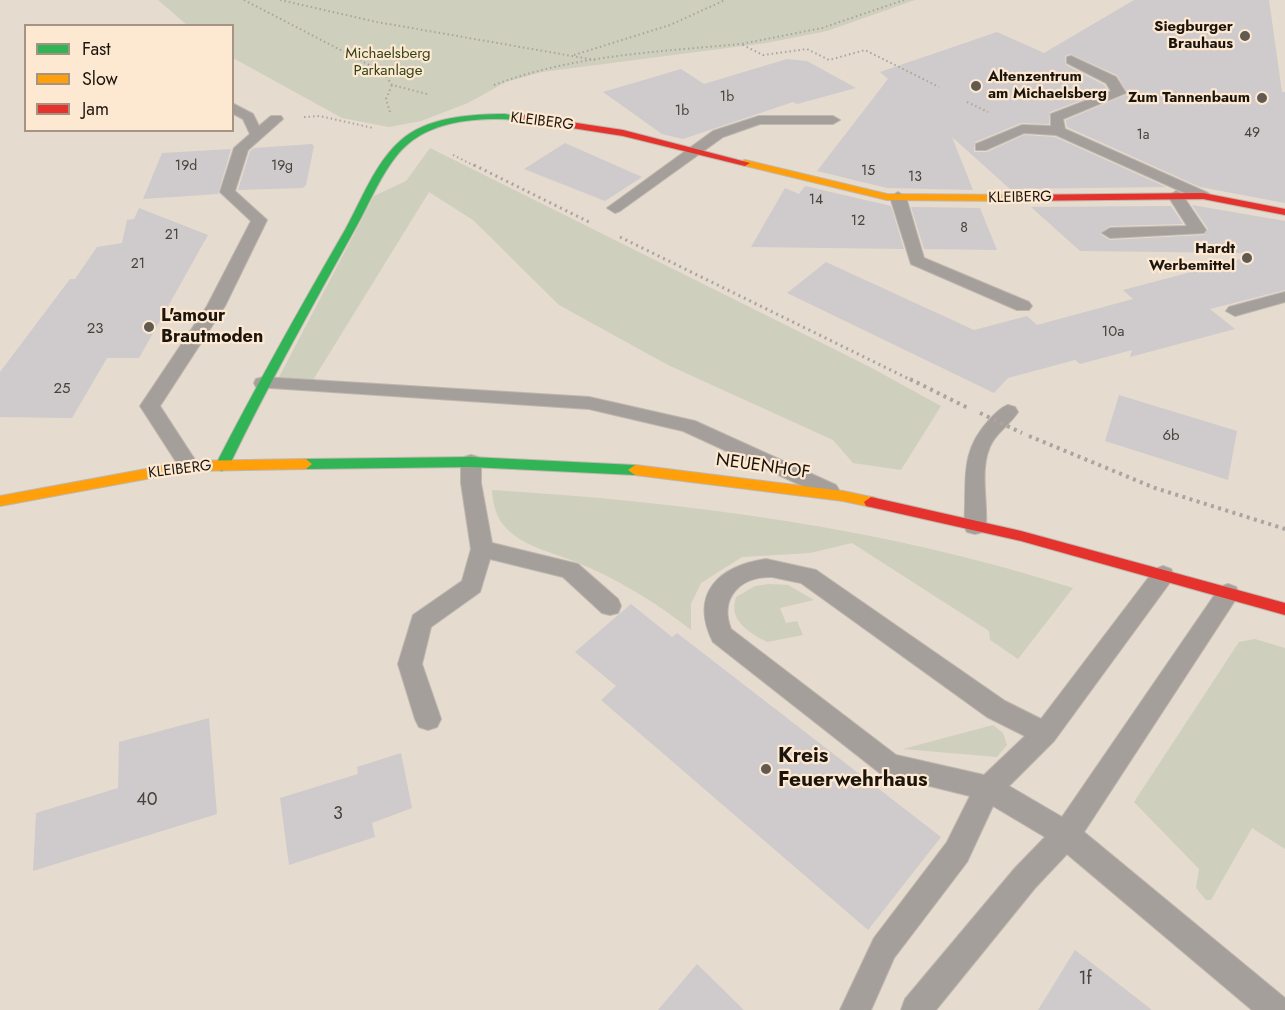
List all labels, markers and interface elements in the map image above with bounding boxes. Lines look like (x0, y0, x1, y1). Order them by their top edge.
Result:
place label: Siegburger Brauhaus (1154, 18, 1233, 53)
legend (24, 24, 234, 132)
marker: Siegburger Brauhaus (1238, 29, 1252, 43)
text: Fast (82, 36, 111, 62)
park label: Michaelsberg Parkanlage (345, 45, 431, 80)
text: Slow (82, 66, 118, 92)
place label: Altenzentrum am Michaelsberg (988, 68, 1107, 103)
marker: Altenzentrum am Michaelsberg (969, 79, 983, 93)
place label: Zum Tannenbaum (1128, 89, 1250, 107)
house number: 1b (720, 90, 734, 106)
marker: Zum Tannenbaum (1255, 91, 1269, 105)
text: Jam (82, 96, 109, 122)
house number: 1b (675, 104, 689, 120)
street label: KLEIBERG (509, 109, 575, 135)
house number: 49 (1244, 126, 1260, 142)
house number: 1a (1136, 128, 1150, 144)
house number: 19d (175, 159, 197, 175)
house number: 19g (271, 159, 293, 175)
house number: 15 (861, 164, 875, 180)
house number: 13 (908, 170, 922, 186)
street label: KLEIBERG (988, 188, 1052, 208)
house number: 14 (809, 193, 823, 209)
house number: 12 (851, 214, 865, 230)
house number: 8 (960, 221, 968, 237)
house number: 21 (165, 228, 179, 244)
place label: Hardt Werbemittel (1149, 240, 1235, 275)
marker: Hardt Werbemittel (1240, 251, 1254, 265)
house number: 21 (131, 257, 145, 273)
place label: L'amour Brautmoden (161, 306, 263, 348)
house number: 23 (87, 320, 103, 338)
marker: L'amour Brautmoden (142, 320, 156, 334)
house number: 10a (1102, 323, 1124, 341)
house number: 25 (54, 380, 70, 398)
house number: 6b (1162, 427, 1180, 445)
street label: NEUENHOF (714, 450, 812, 484)
street label: KLEIBERG (147, 457, 213, 483)
place label: Kreis Feuerwehrhaus (778, 744, 928, 794)
marker: Kreis Feuerwehrhaus (759, 762, 773, 776)
house number: 40 (136, 790, 158, 812)
house number: 3 (333, 804, 343, 826)
house number: 1f (1078, 969, 1092, 991)

